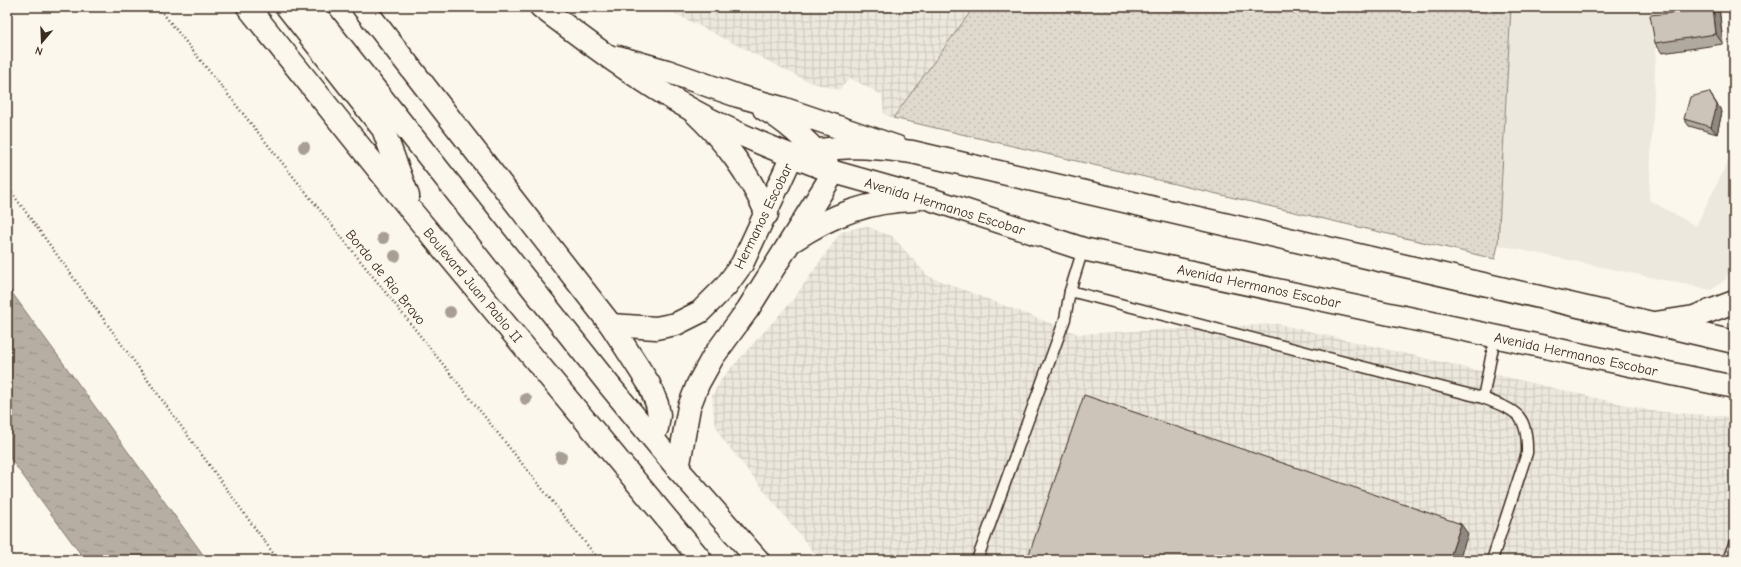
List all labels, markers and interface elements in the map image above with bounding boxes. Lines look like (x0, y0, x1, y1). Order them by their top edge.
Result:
north arrow (22, 22, 62, 62)
text: N (33, 44, 44, 58)
street label: Hermanos Escobar (730, 160, 797, 272)
street label: Avenida Hermanos Escobar (863, 174, 1027, 239)
street label: Boulevard Juan Pablo II (420, 224, 526, 346)
street label: Bordo de Rio Bravo (342, 226, 429, 328)
street label: Avenida Hermanos Escobar (1176, 261, 1343, 312)
street label: Avenida Hermanos Escobar (1493, 329, 1660, 380)

